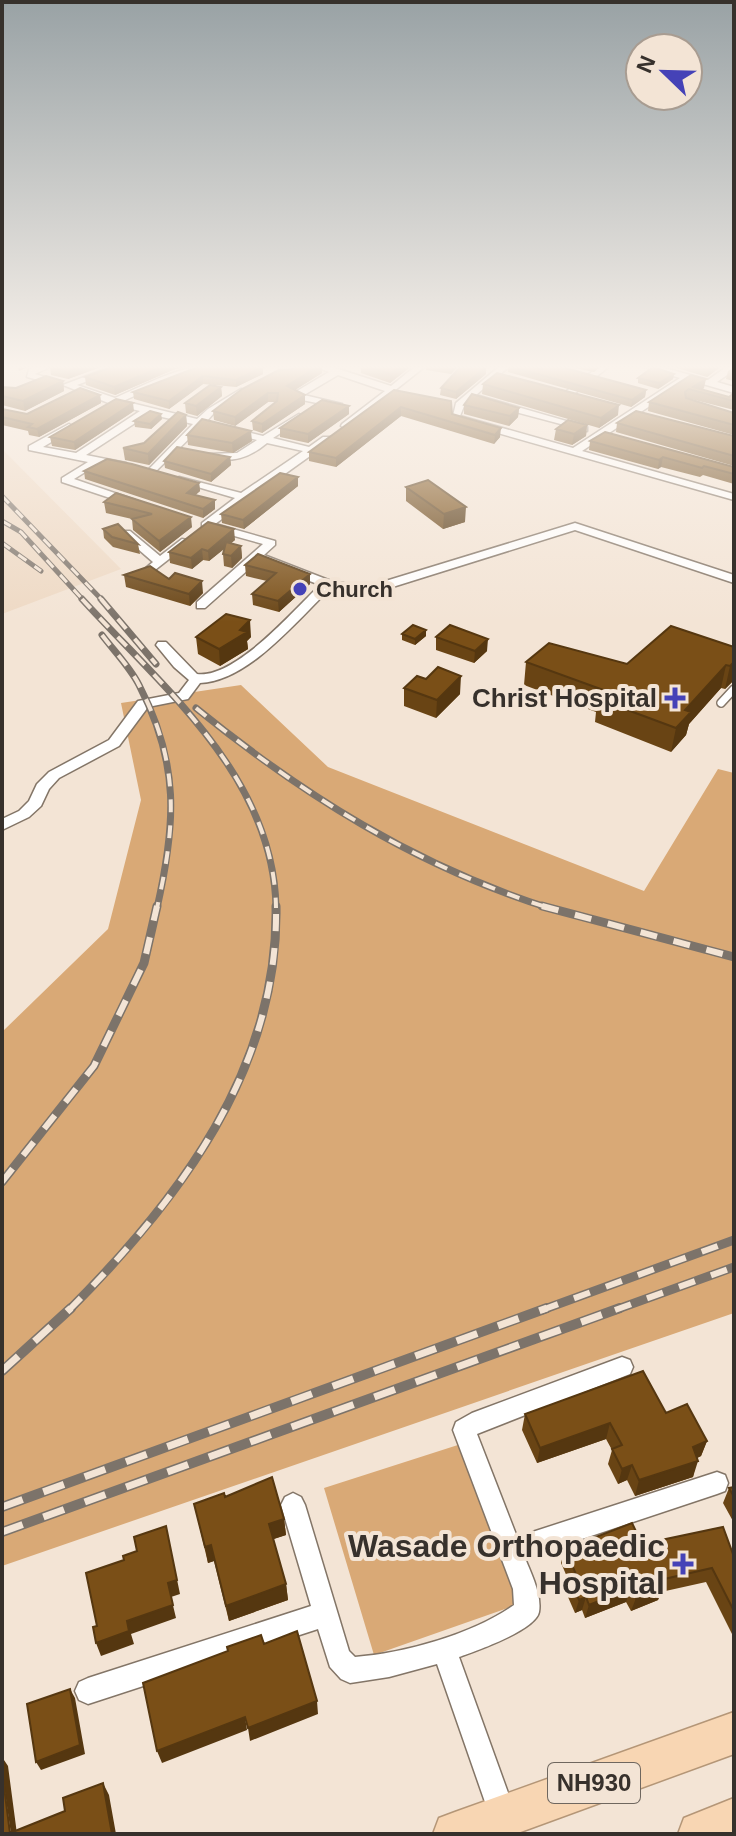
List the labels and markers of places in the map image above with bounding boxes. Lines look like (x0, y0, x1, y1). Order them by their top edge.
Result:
place label: Church (316, 577, 393, 602)
marker: Church (291, 580, 309, 598)
place label: Christ Hospital (472, 683, 657, 713)
marker: Christ Hospital (664, 687, 686, 709)
place label: Wasade Orthopaedic Hospital (348, 1528, 665, 1601)
marker: Wasade Orthopaedic Hospital (672, 1553, 694, 1575)

